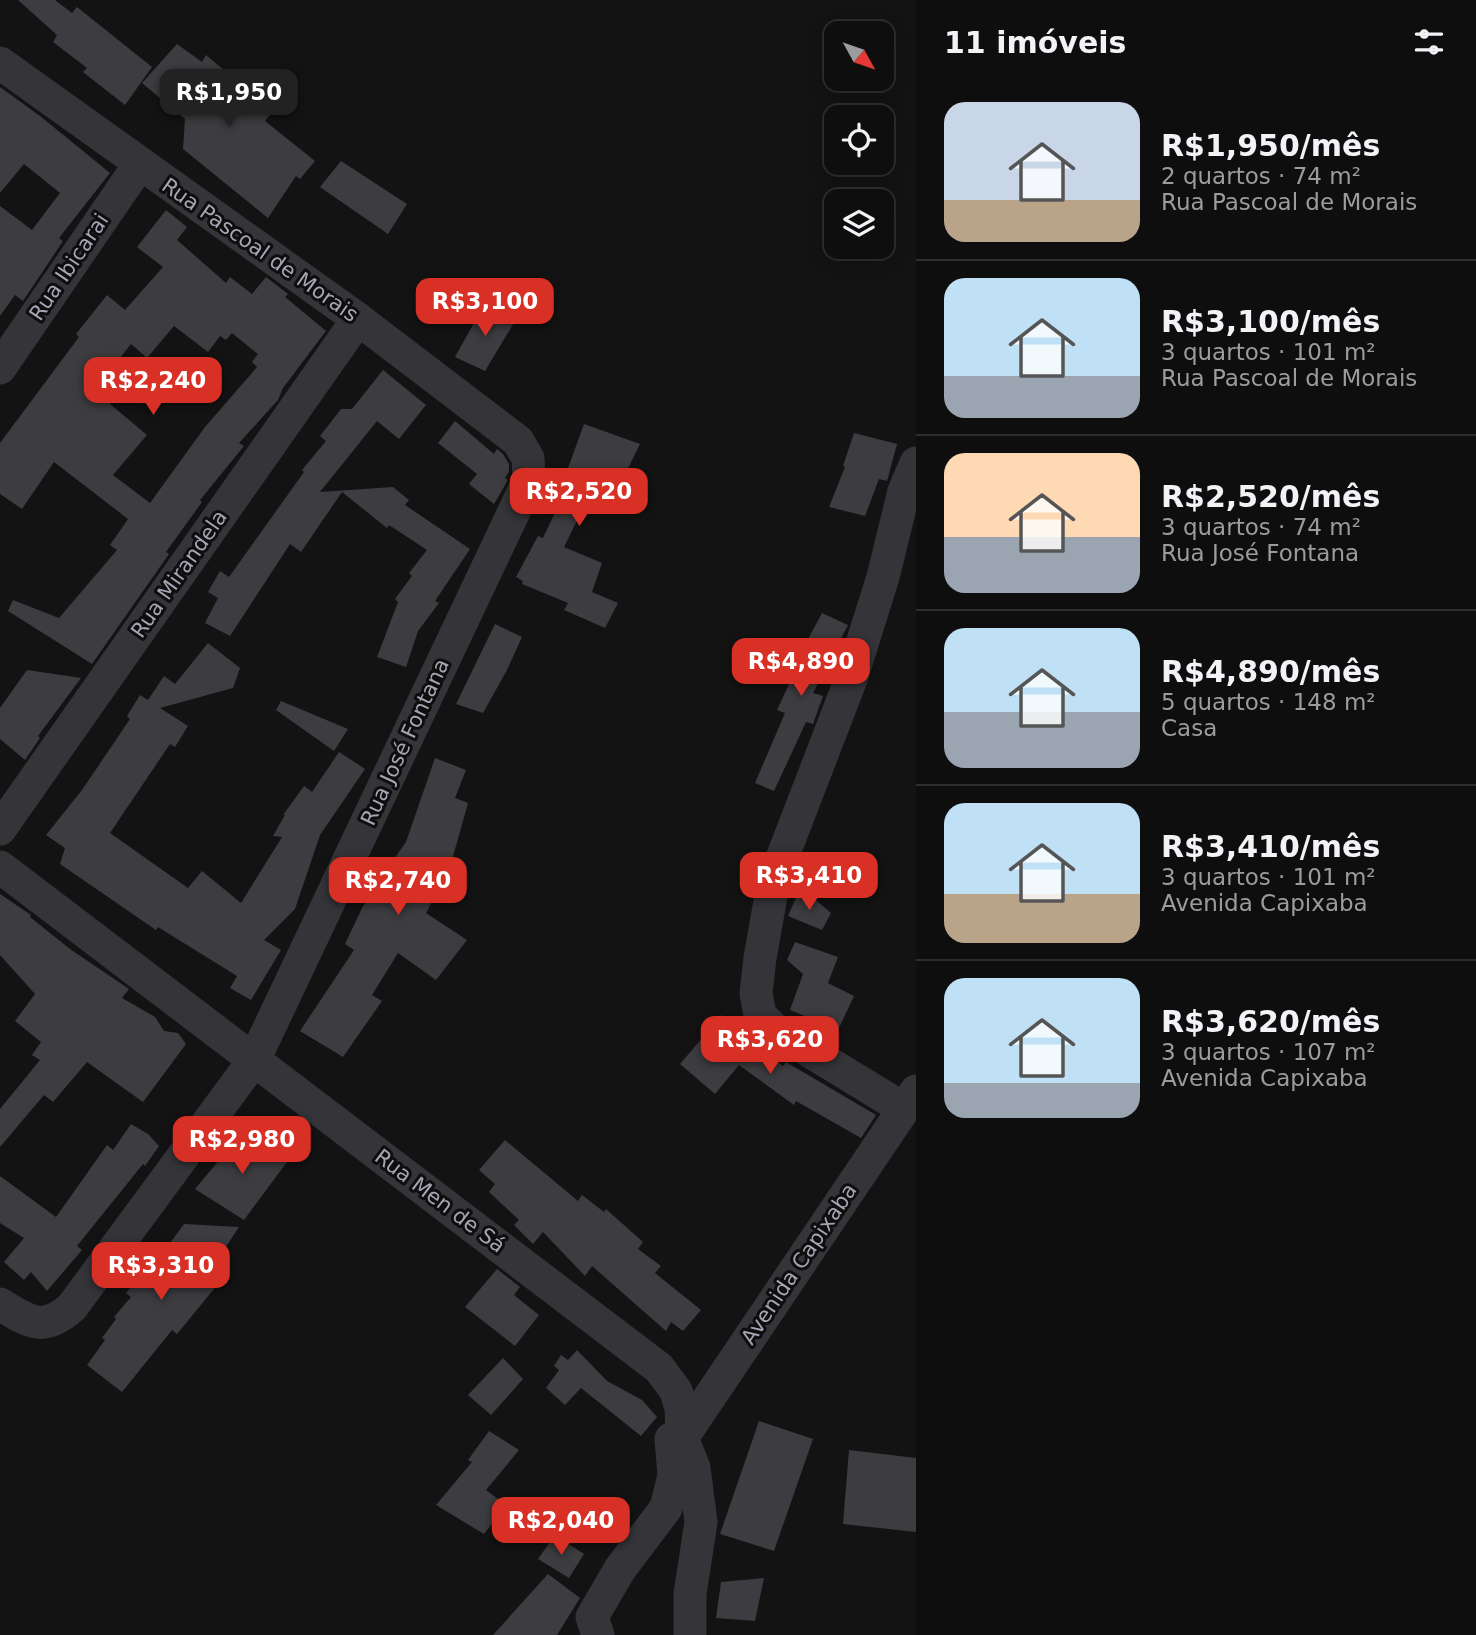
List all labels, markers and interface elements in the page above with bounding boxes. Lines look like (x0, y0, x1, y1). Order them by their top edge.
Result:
north arrow (824, 21, 894, 91)
map controls (824, 21, 894, 259)
icon: filters (1410, 23, 1448, 61)
text: 11 imóveis (944, 25, 1126, 60)
pin: R$1,950 (164, 69, 294, 129)
text: R$1,950 (176, 79, 282, 105)
button: locate (824, 105, 894, 175)
text: R$1,950/mês (1161, 128, 1380, 163)
icon: home (1000, 130, 1084, 214)
text: 2 quartos · 74 m² (1161, 163, 1361, 189)
street label: Rua Pascoal de Morais (157, 173, 363, 327)
button: layers (824, 189, 894, 259)
text: Rua Pascoal de Morais (1161, 189, 1417, 215)
street label: Rua Ibicarai (24, 209, 114, 325)
pin: R$3,100 (420, 278, 550, 338)
text: R$3,100 (432, 288, 538, 314)
text: R$3,100/mês (1161, 304, 1380, 339)
icon: home (1000, 306, 1084, 390)
text: 3 quartos · 101 m² (1161, 339, 1376, 365)
pin: R$2,240 (88, 358, 218, 417)
text: Rua Pascoal de Morais (1161, 365, 1417, 391)
text: R$2,240 (100, 367, 206, 393)
pin: R$2,520 (514, 468, 644, 528)
text: R$2,520 (526, 478, 632, 504)
text: R$2,520/mês (1161, 479, 1380, 514)
icon: home (1000, 481, 1084, 565)
street label: Rua Mirandela (126, 506, 232, 642)
text: 3 quartos · 74 m² (1161, 514, 1361, 540)
text: Rua José Fontana (1161, 540, 1359, 566)
pin: R$4,890 (736, 638, 866, 698)
text: R$4,890 (748, 648, 854, 674)
text: R$4,890/mês (1161, 654, 1380, 689)
street label: Rua José Fontana (356, 655, 454, 829)
icon: home (1000, 656, 1084, 740)
text: 5 quartos · 148 m² (1161, 689, 1376, 715)
text: Casa (1161, 715, 1217, 741)
text: R$3,410/mês (1161, 829, 1380, 864)
icon: home (1000, 831, 1084, 915)
pin: R$3,410 (744, 852, 874, 912)
pin: R$2,740 (333, 858, 463, 917)
text: R$3,410 (756, 862, 862, 888)
text: 3 quartos · 101 m² (1161, 864, 1376, 890)
text: R$2,740 (345, 867, 451, 893)
text: Avenida Capixaba (1161, 890, 1368, 916)
text: R$3,620/mês (1161, 1004, 1380, 1039)
icon: home (1000, 1006, 1084, 1090)
pin: R$3,620 (705, 1016, 835, 1076)
text: R$3,620 (717, 1026, 823, 1052)
text: 3 quartos · 107 m² (1161, 1039, 1376, 1065)
text: Avenida Capixaba (1161, 1065, 1368, 1091)
pin: R$2,980 (177, 1116, 307, 1176)
text: R$2,980 (189, 1126, 295, 1152)
street label: Rua Men de Sá (370, 1144, 510, 1258)
street label: Avenida Capixaba (736, 1179, 862, 1349)
pin: R$3,310 (96, 1242, 226, 1302)
text: R$3,310 (108, 1252, 214, 1278)
pin: R$2,040 (496, 1498, 626, 1557)
text: R$2,040 (508, 1507, 614, 1533)

